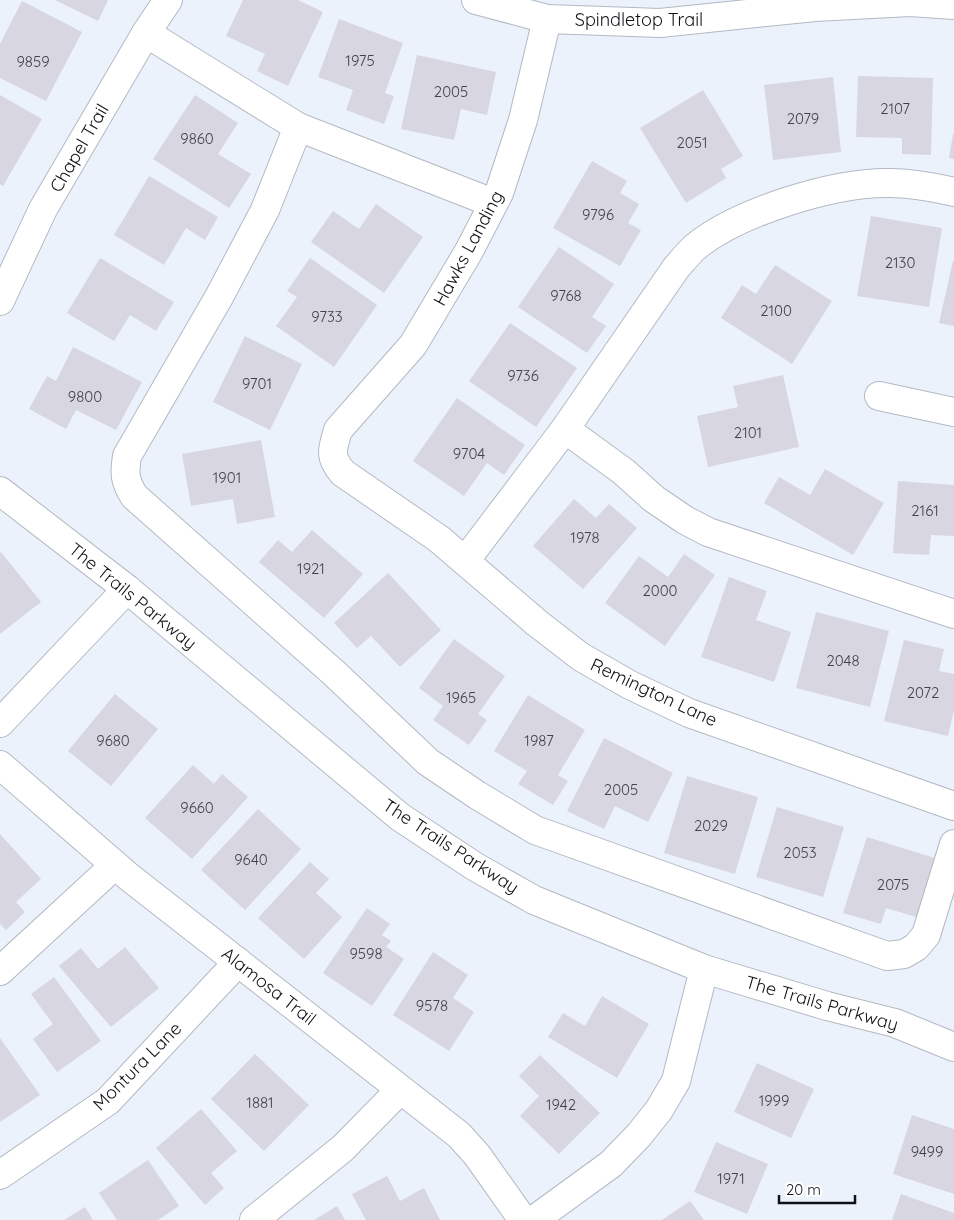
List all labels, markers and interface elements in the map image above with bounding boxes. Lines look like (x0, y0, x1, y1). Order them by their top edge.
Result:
street label: Spindletop Trail (575, 8, 703, 31)
house number: 1975 (345, 51, 375, 70)
house number: 9859 (16, 52, 50, 71)
house number: 2005 (434, 82, 468, 101)
house number: 2107 (880, 99, 910, 118)
street label: Chapel Trail (44, 100, 114, 196)
house number: 2079 (787, 109, 819, 128)
house number: 9860 (180, 129, 214, 148)
house number: 2051 (677, 133, 707, 152)
street label: Hawks Landing (428, 186, 508, 310)
house number: 9796 (582, 205, 614, 224)
house number: 2130 (885, 253, 915, 272)
house number: 9768 (550, 286, 582, 305)
house number: 2100 (760, 301, 792, 320)
house number: 9733 (311, 307, 343, 326)
house number: 9736 (507, 366, 539, 385)
house number: 9701 (242, 374, 272, 393)
house number: 9800 (68, 387, 102, 406)
house number: 2101 (734, 423, 762, 442)
house number: 9704 (453, 444, 485, 463)
house number: 1901 (213, 468, 241, 487)
house number: 2161 (911, 501, 939, 520)
house number: 1978 (570, 528, 600, 547)
street label: The Trails Parkway (64, 537, 202, 655)
house number: 1921 (297, 559, 325, 578)
house number: 2000 (642, 581, 678, 600)
house number: 2048 (826, 651, 860, 670)
street label: Remington Lane (587, 653, 721, 731)
house number: 2072 (907, 683, 939, 702)
house number: 1965 (446, 688, 476, 707)
house number: 9680 (96, 731, 130, 750)
house number: 1987 (524, 731, 554, 750)
house number: 2005 (604, 780, 638, 799)
street label: The Trails Parkway (379, 793, 523, 899)
house number: 9660 (180, 798, 214, 817)
house number: 2029 (694, 816, 728, 835)
house number: 2053 (783, 843, 817, 862)
house number: 9640 (234, 850, 268, 869)
house number: 2075 (877, 875, 909, 894)
street label: Alamosa Trail (217, 942, 321, 1030)
house number: 9598 (349, 944, 383, 963)
street label: The Trails Parkway (743, 970, 901, 1036)
house number: 9578 (416, 996, 448, 1015)
street label: Montura Lane (88, 1017, 186, 1115)
house number: 1999 (759, 1091, 789, 1110)
house number: 1881 (246, 1093, 274, 1112)
house number: 1942 (546, 1095, 576, 1114)
house number: 9499 (911, 1142, 943, 1161)
house number: 1971 (717, 1169, 745, 1188)
scale bar (779, 1172, 855, 1204)
text: 20 m (786, 1180, 821, 1199)

